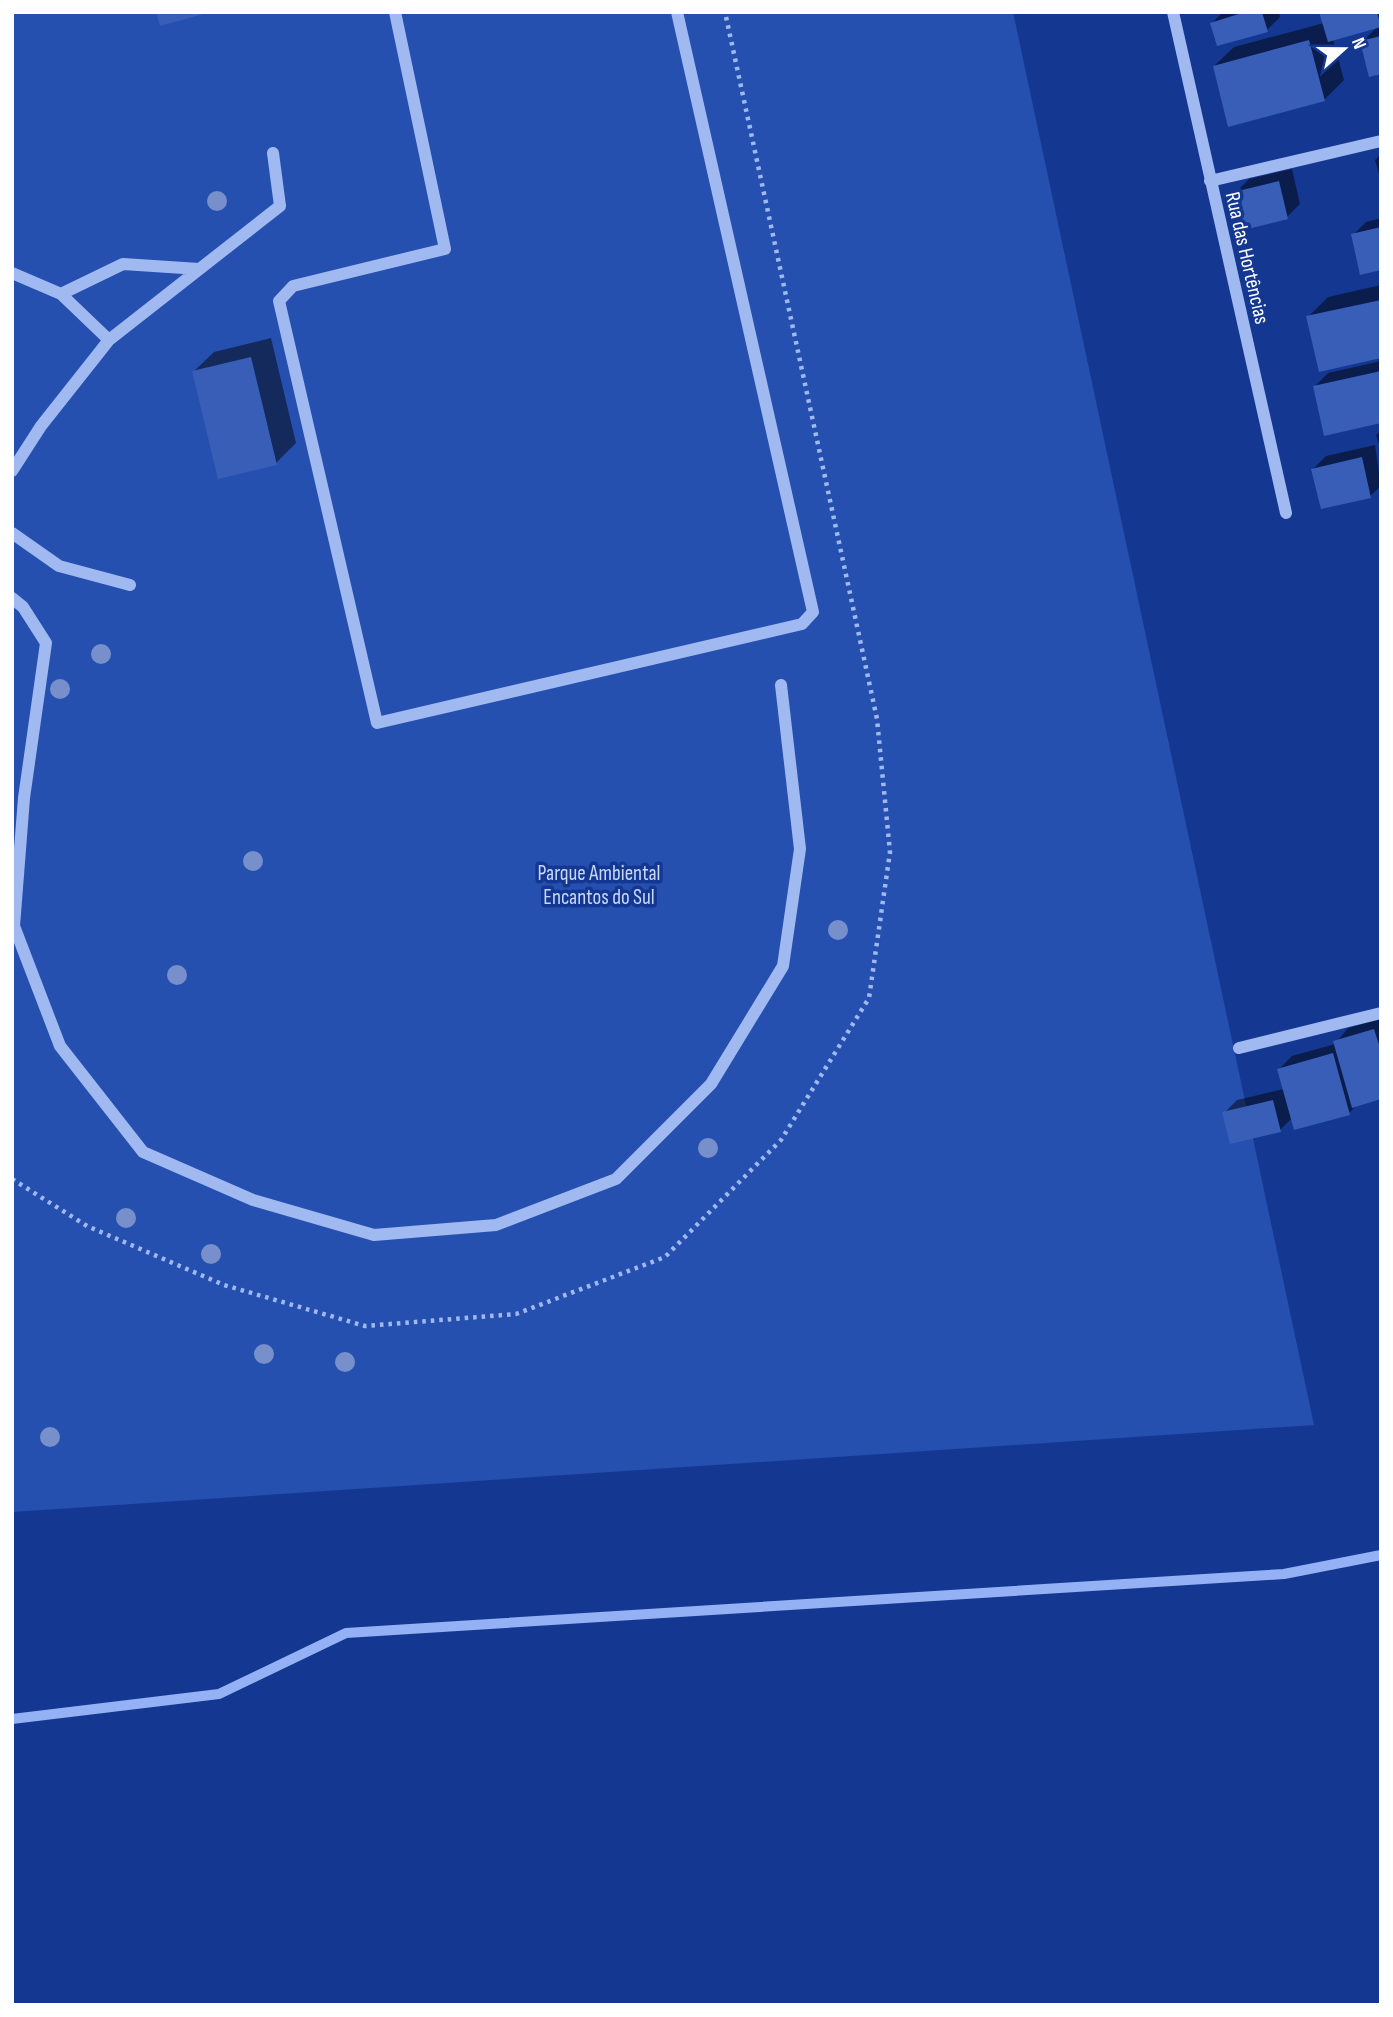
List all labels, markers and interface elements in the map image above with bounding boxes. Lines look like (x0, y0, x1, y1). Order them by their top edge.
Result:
north arrow (1309, 14, 1379, 84)
text: N (1346, 35, 1371, 52)
street label: Rua das Hortências (1220, 189, 1274, 327)
park label: Parque Ambiental Encantos do Sul (537, 861, 661, 910)

